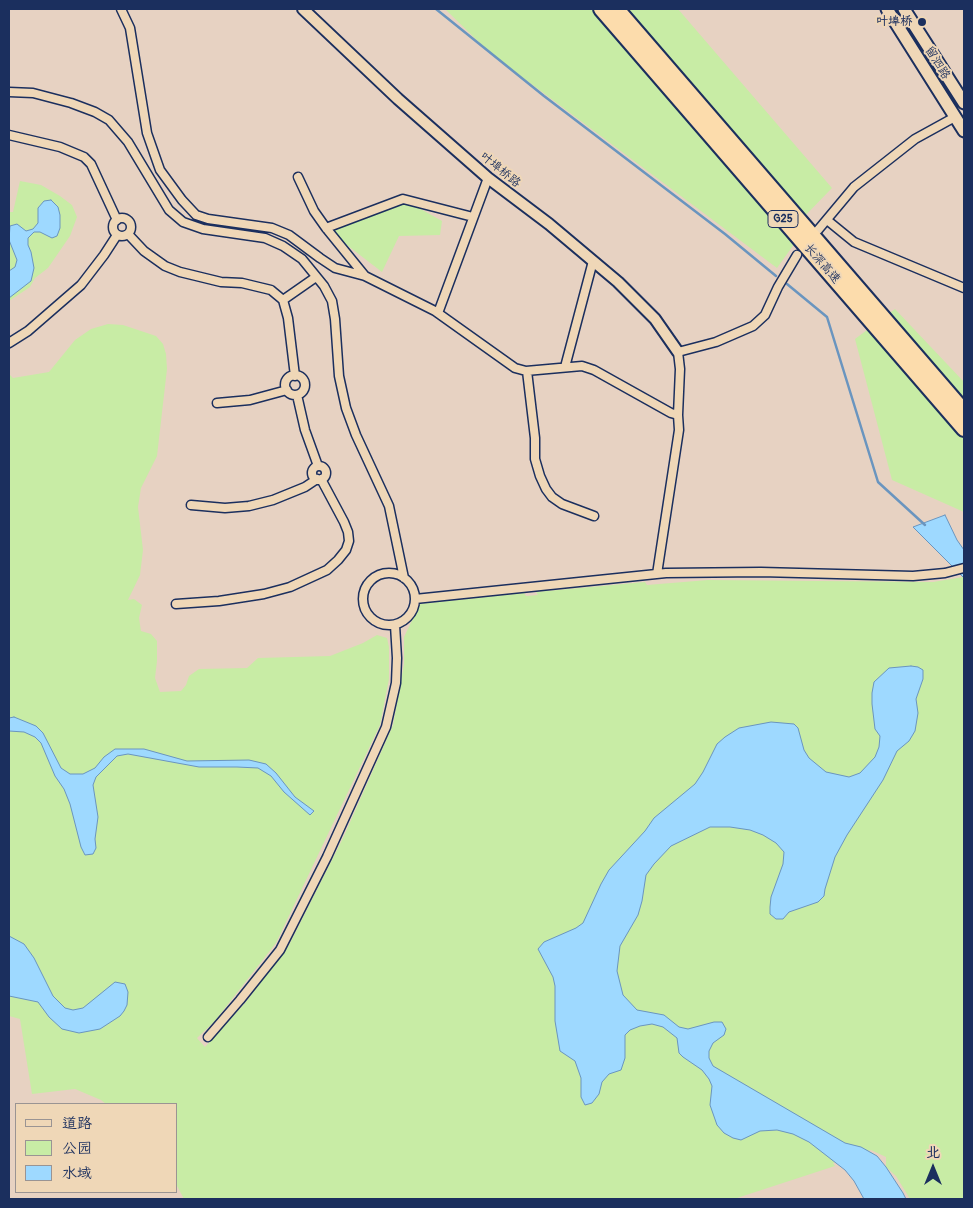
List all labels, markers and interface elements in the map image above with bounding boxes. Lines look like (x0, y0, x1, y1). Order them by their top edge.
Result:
place label: 叶埠桥 (876, 15, 912, 29)
marker: 叶埠桥 (916, 16, 928, 28)
street label: 留泗路 (921, 44, 953, 82)
street label: 叶埠桥路 (477, 149, 523, 191)
road number: G25 (768, 210, 798, 228)
street label: 长深高速 (801, 241, 843, 287)
legend (15, 1103, 178, 1193)
text: 道路 (62, 1114, 92, 1133)
text: 公园 (62, 1139, 92, 1158)
north arrow (908, 1143, 958, 1193)
text: 北 (926, 1144, 940, 1161)
text: 水域 (62, 1164, 92, 1183)

